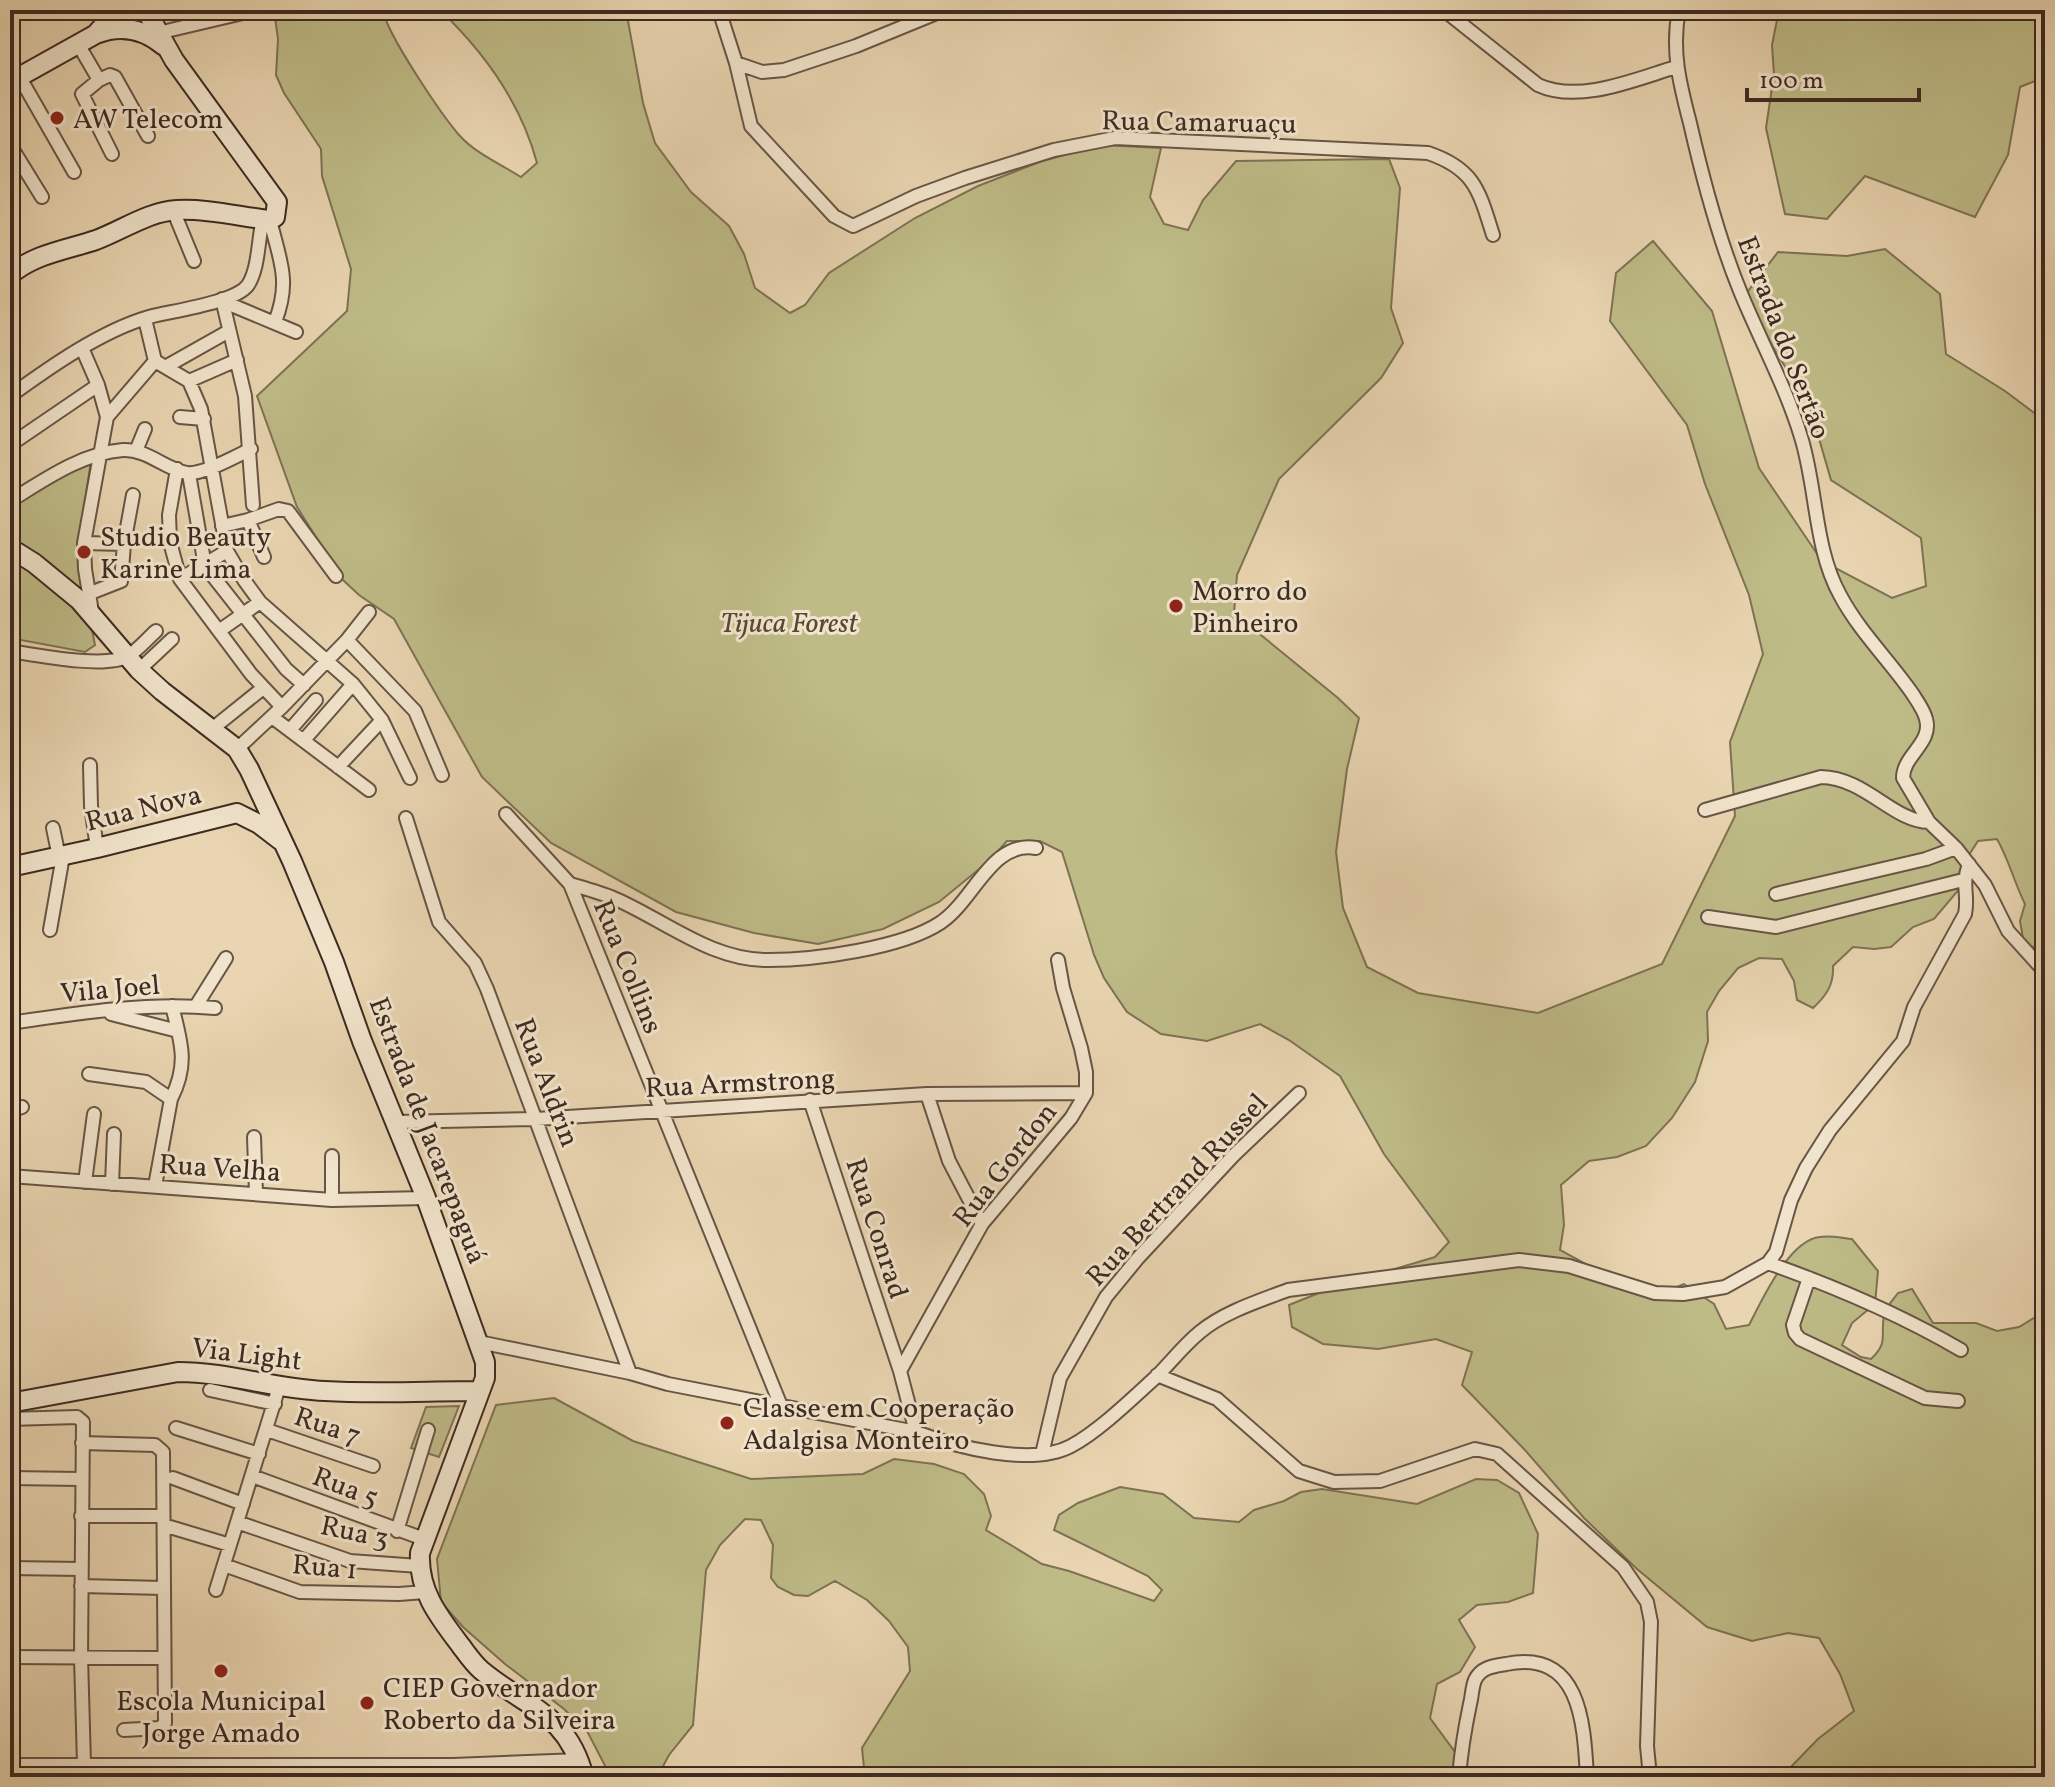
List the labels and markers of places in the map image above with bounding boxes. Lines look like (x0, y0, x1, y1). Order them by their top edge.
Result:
place label: AW Telecom (73, 101, 223, 140)
marker: AW Telecom (48, 109, 66, 127)
place label: Studio Beauty Karine Lima (100, 519, 271, 590)
marker: Studio Beauty Karine Lima (75, 543, 93, 561)
place label: Morro do Pinheiro (1192, 573, 1307, 644)
marker: Morro do Pinheiro (1167, 597, 1185, 615)
place label: Classe em Cooperação Adalgisa Monteiro (743, 1390, 1015, 1461)
marker: Classe em Cooperação Adalgisa Monteiro (718, 1414, 736, 1432)
marker: Escola Municipal Jorge Amado (212, 1662, 230, 1680)
place label: CIEP Governador Roberto da Silveira (383, 1670, 616, 1741)
place label: Escola Municipal Jorge Amado (116, 1683, 326, 1754)
marker: CIEP Governador Roberto da Silveira (358, 1694, 376, 1712)

